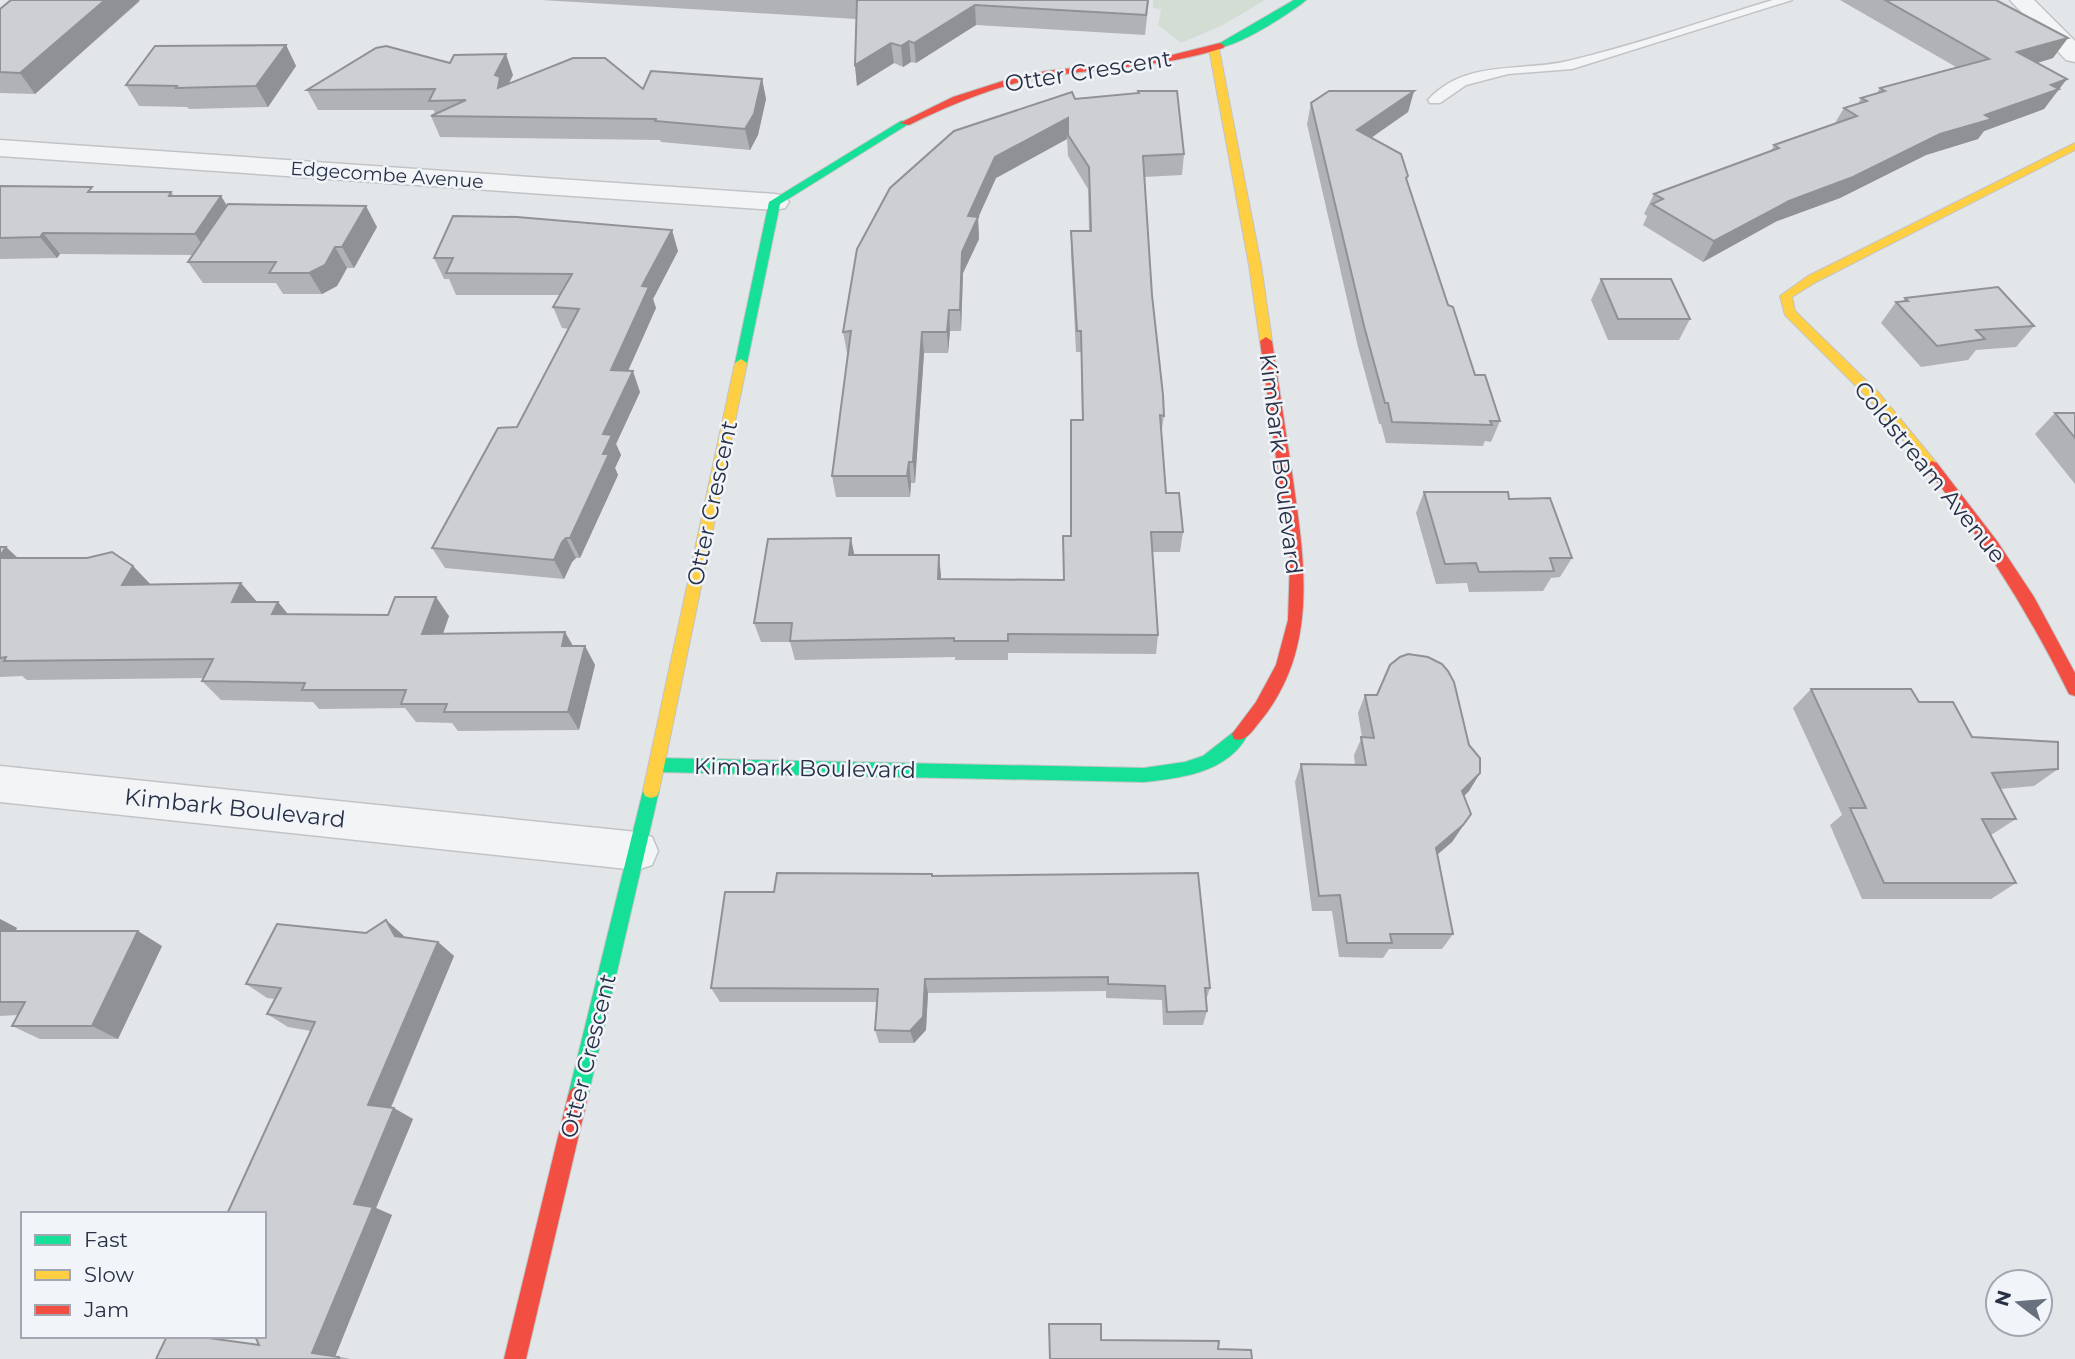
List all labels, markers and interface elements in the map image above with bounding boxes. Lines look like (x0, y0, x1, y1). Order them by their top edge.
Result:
street label: Otter Crescent (1003, 44, 1173, 98)
street label: Edgecombe Avenue (290, 157, 484, 193)
street label: Kimbark Boulevard (1254, 352, 1308, 576)
street label: Coldstream Avenue (1848, 375, 2012, 569)
street label: Otter Crescent (681, 418, 743, 588)
street label: Kimbark Boulevard (694, 752, 916, 784)
street label: Kimbark Boulevard (123, 782, 347, 834)
street label: Otter Crescent (554, 971, 622, 1141)
legend (21, 1212, 266, 1338)
text: Fast (84, 1227, 128, 1252)
text: Slow (84, 1262, 134, 1287)
north arrow (1984, 1268, 2054, 1338)
text: N (1990, 1288, 2016, 1309)
text: Jam (83, 1297, 129, 1322)

